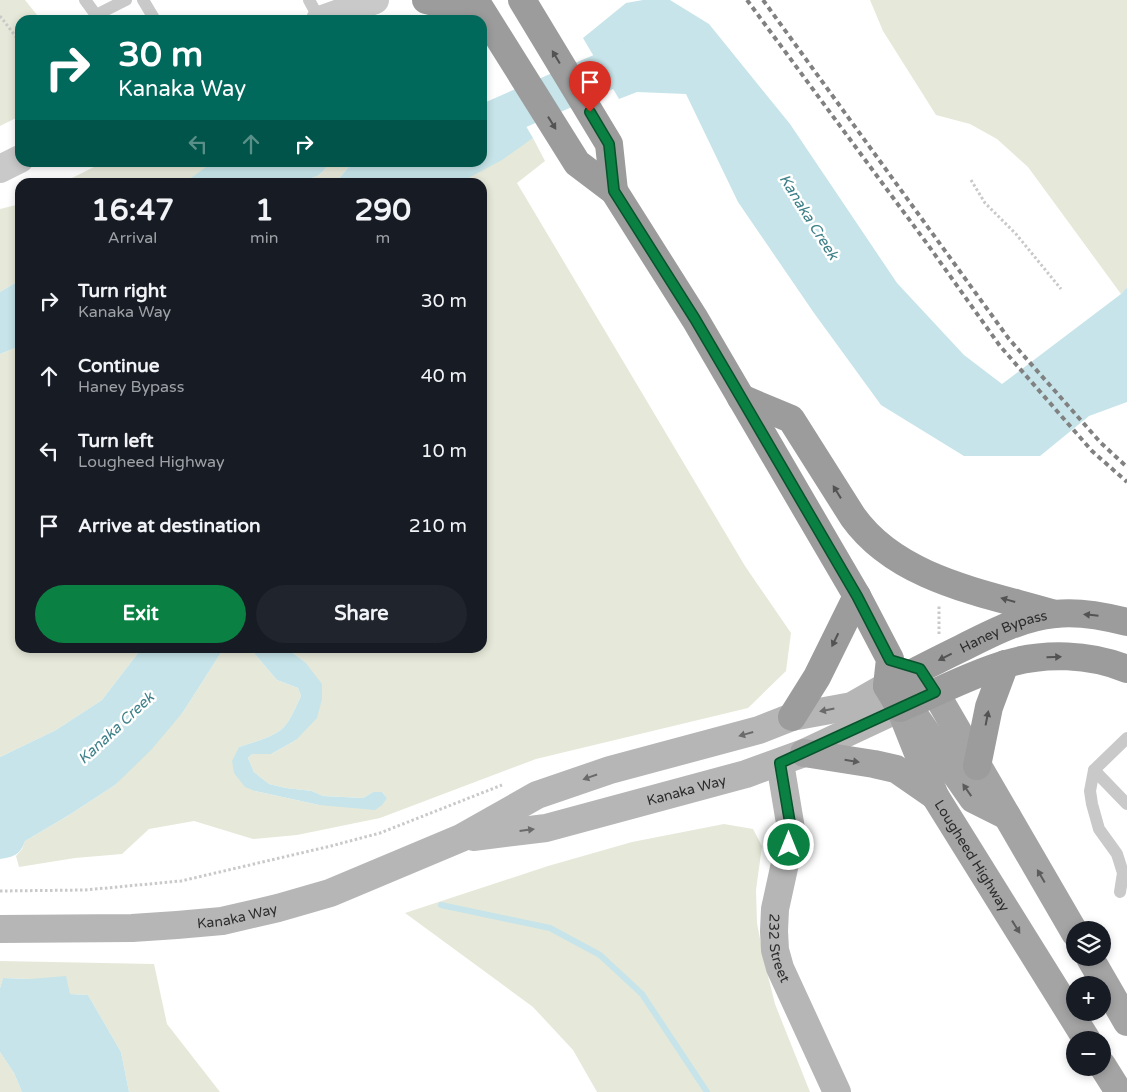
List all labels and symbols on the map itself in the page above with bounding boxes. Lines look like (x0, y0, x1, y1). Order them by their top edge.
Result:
one-way arrow (552, 51, 561, 64)
pin (569, 61, 611, 112)
one-way arrow (547, 117, 557, 130)
water label: Kanaka Creek (776, 171, 843, 265)
one-way arrow (832, 485, 842, 498)
one-way arrow (1001, 596, 1016, 604)
street label: Haney Bypass (957, 607, 1049, 657)
one-way arrow (1083, 611, 1099, 619)
one-way arrow (831, 633, 839, 647)
one-way arrow (938, 653, 952, 661)
one-way arrow (1046, 653, 1062, 661)
water label: Kanaka Creek (74, 687, 159, 768)
one-way arrow (818, 707, 834, 715)
one-way arrow (983, 711, 991, 726)
one-way arrow (739, 730, 754, 738)
one-way arrow (844, 757, 860, 765)
street label: Kanaka Way (645, 772, 729, 809)
one-way arrow (582, 774, 597, 781)
one-way arrow (962, 783, 972, 797)
street label: Lougheed Highway (931, 797, 1013, 915)
position arrow (762, 818, 814, 870)
one-way arrow (519, 826, 535, 834)
one-way arrow (1037, 869, 1046, 882)
street label: Kanaka Way (196, 900, 280, 932)
street label: 232 Street (765, 913, 794, 986)
one-way arrow (1011, 920, 1021, 933)

